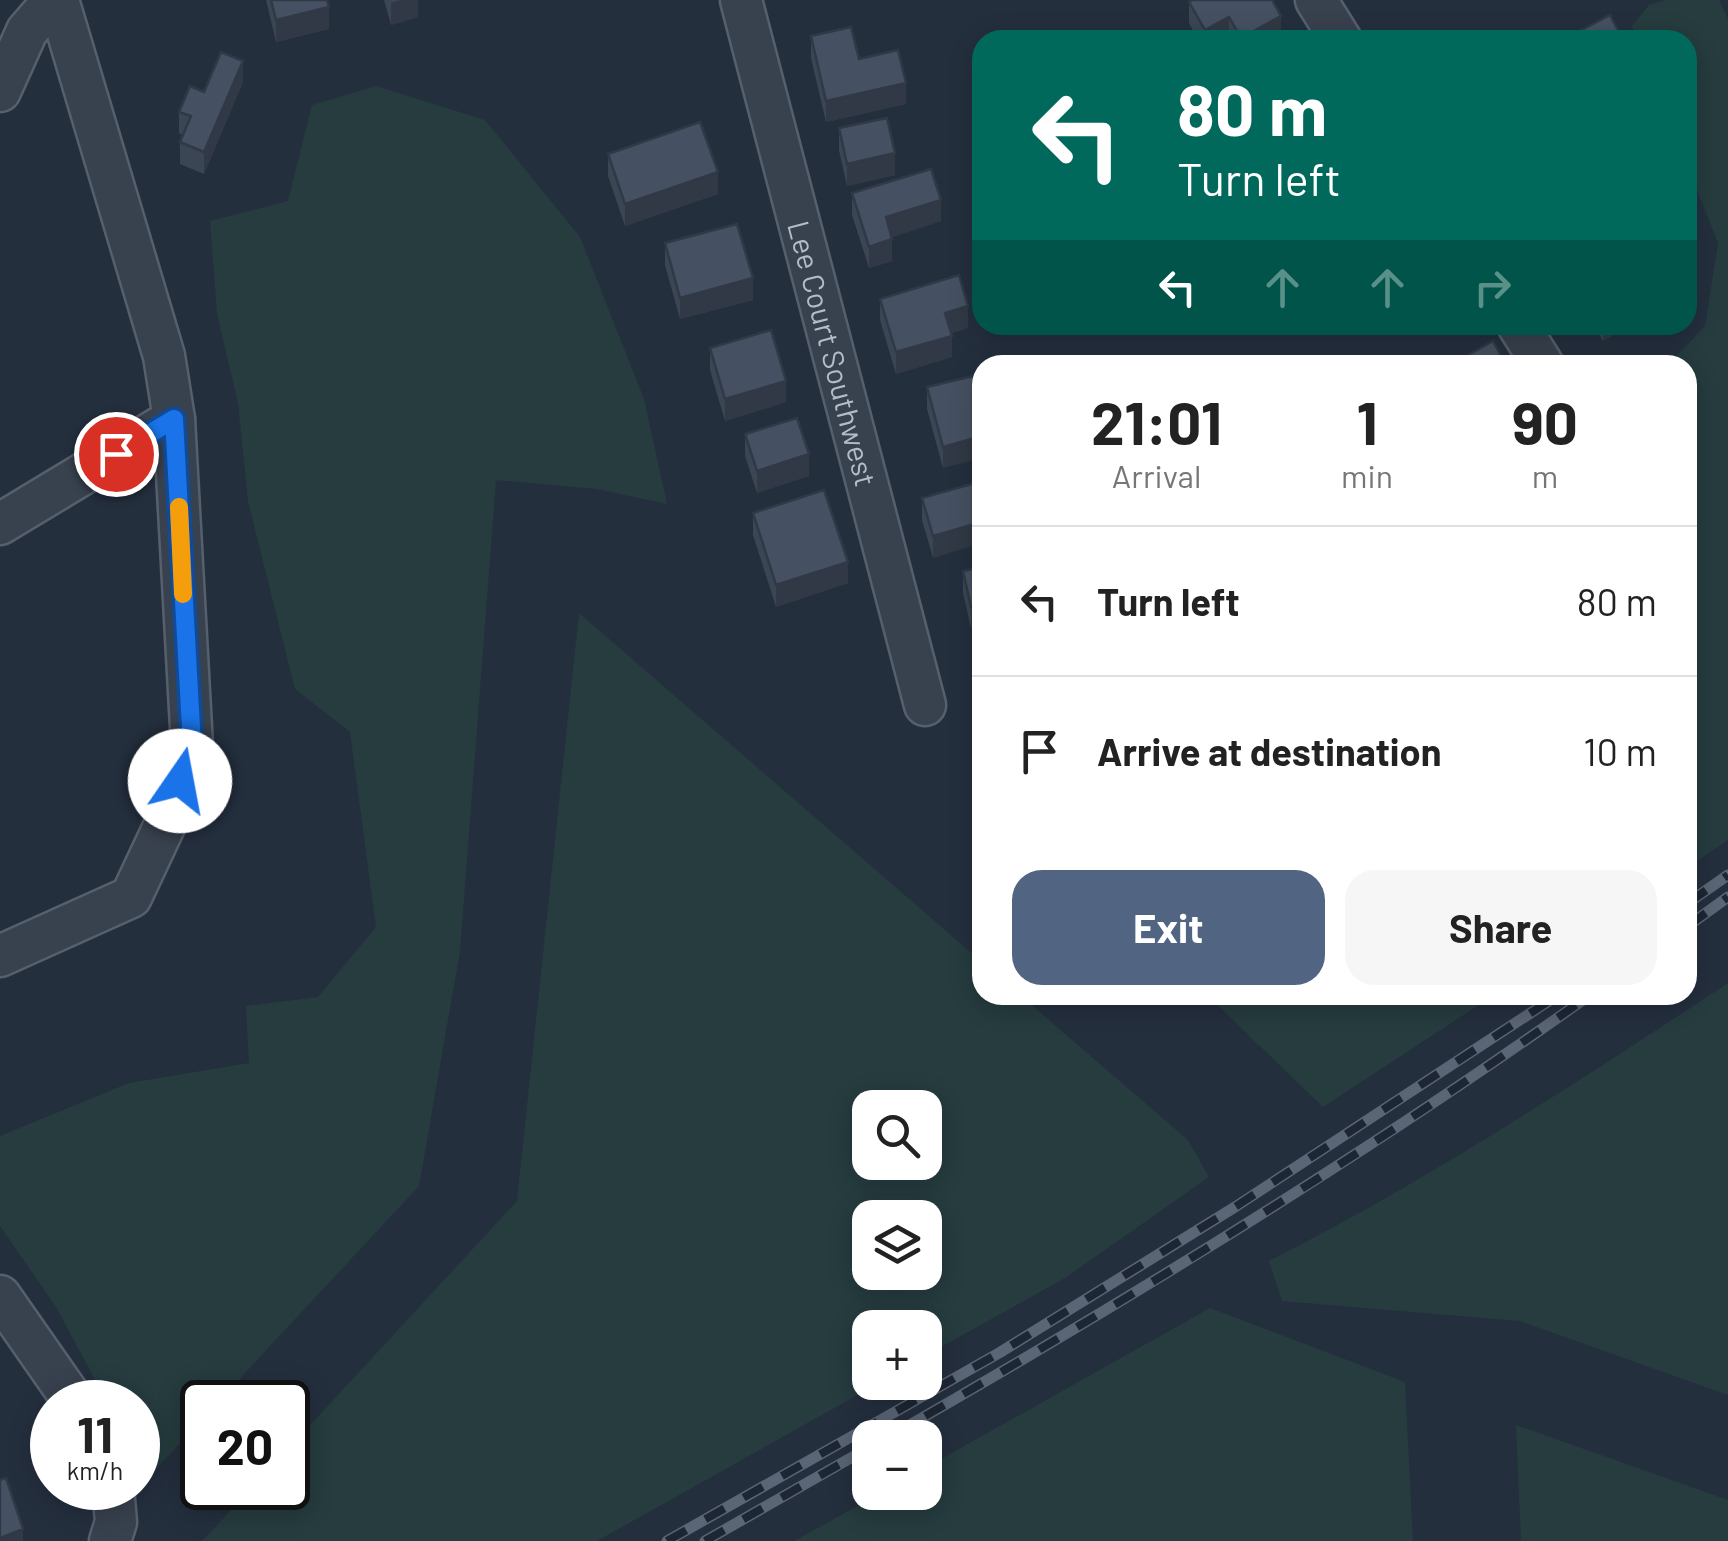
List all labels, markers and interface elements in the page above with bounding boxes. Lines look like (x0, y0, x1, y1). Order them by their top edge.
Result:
text: 80 m (1177, 66, 1327, 150)
icon: left (1012, 70, 1142, 200)
text: Turn left (1177, 151, 1341, 205)
street label: Lee Court Southwest (781, 217, 885, 490)
icon: left (1150, 260, 1205, 315)
icon: ahead (1255, 260, 1310, 315)
icon: ahead (1360, 260, 1415, 315)
icon: right (1465, 260, 1520, 315)
text: 21:01 (1091, 385, 1222, 457)
text: 1 (1356, 385, 1378, 457)
text: 90 (1512, 385, 1578, 457)
pin (74, 412, 159, 497)
icon: arrive (89, 427, 144, 482)
text: Arrival (1112, 456, 1201, 494)
text: min (1341, 456, 1393, 494)
text: m (1532, 456, 1558, 494)
icon: left (1012, 574, 1067, 629)
text: Turn left (1097, 578, 1240, 624)
text: 80 m (1577, 578, 1657, 624)
icon: arrive (1012, 724, 1067, 779)
text: Arrive at destination (1097, 728, 1442, 774)
text: 10 m (1583, 728, 1657, 774)
position arrow (128, 729, 232, 833)
button: Exit (1012, 870, 1325, 985)
button: Share (1345, 870, 1657, 985)
map controls (852, 1090, 942, 1510)
button: search (852, 1090, 942, 1180)
button: layers (852, 1200, 942, 1290)
button: + (852, 1310, 942, 1400)
speed limit sign: 20 (180, 1380, 310, 1510)
text: 11 (77, 1403, 113, 1463)
button: − (852, 1420, 942, 1510)
text: km/h (67, 1455, 123, 1485)

